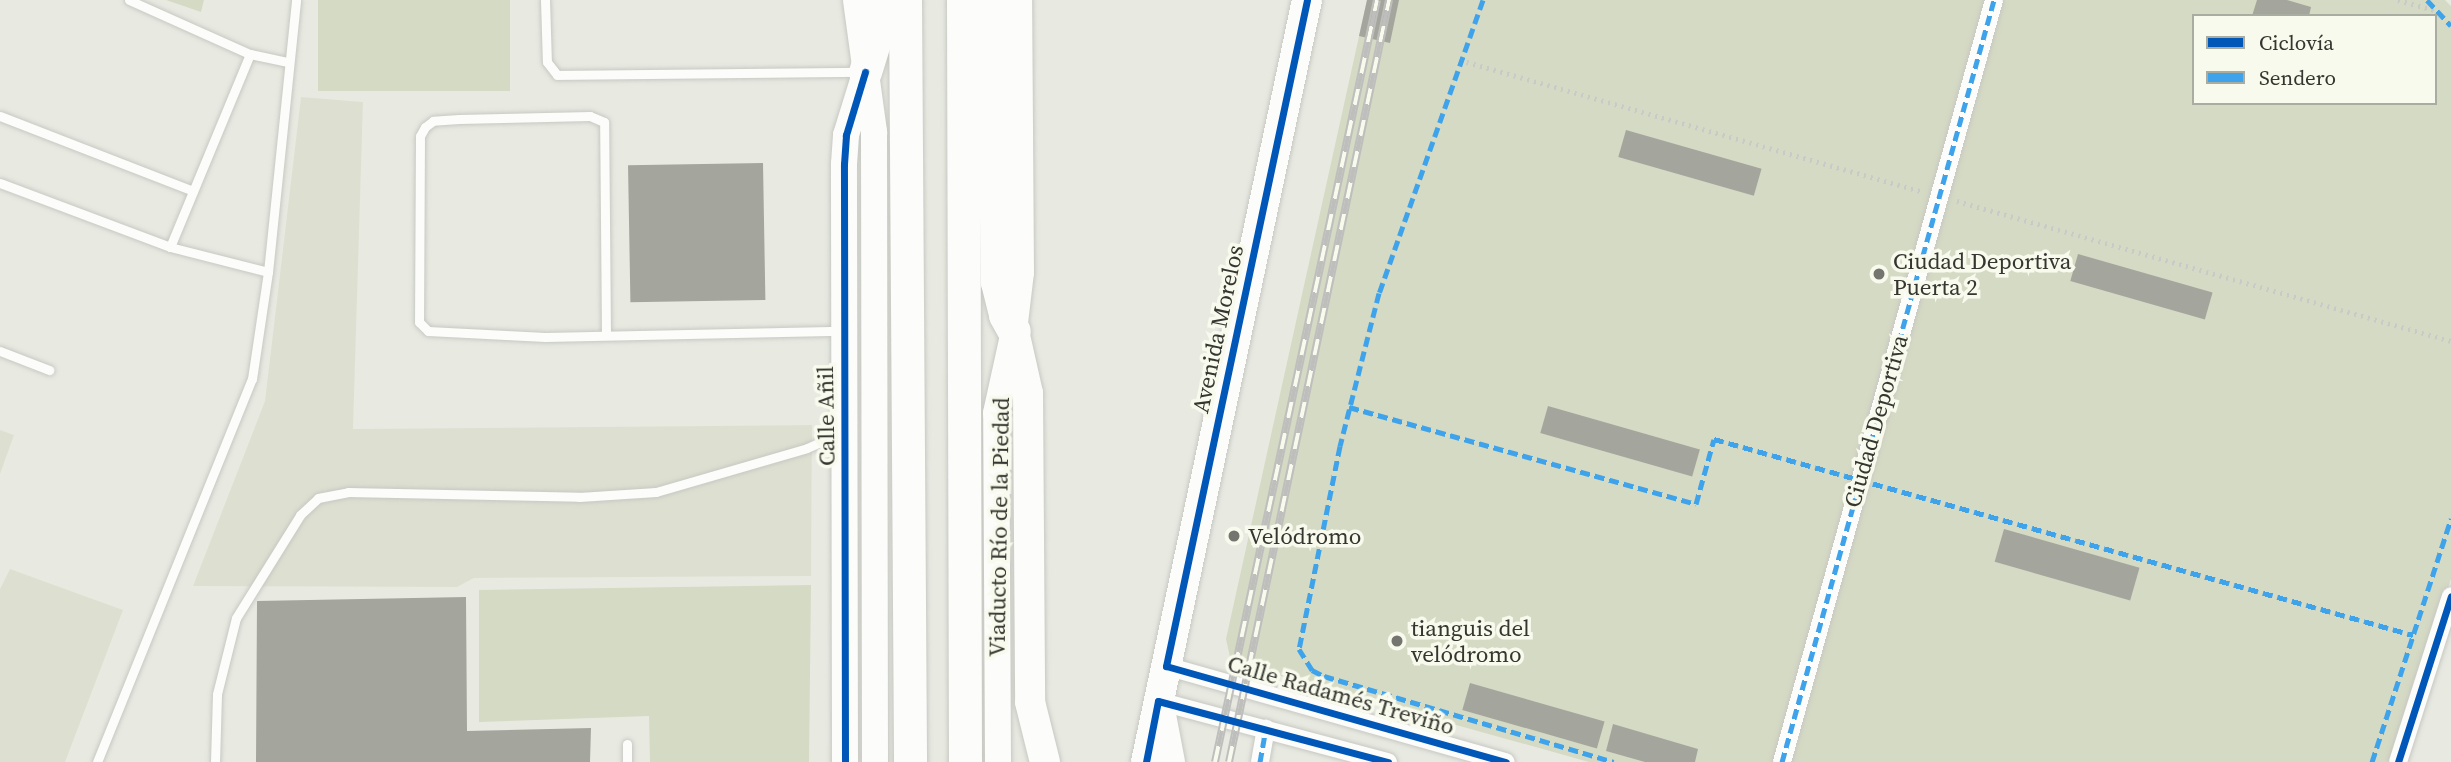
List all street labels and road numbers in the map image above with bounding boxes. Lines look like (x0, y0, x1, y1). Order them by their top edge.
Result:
street label: Avenida Morelos (1187, 243, 1249, 415)
street label: Ciudad Deportiva (1838, 331, 1914, 511)
street label: Calle Añil (811, 366, 841, 466)
street label: Viaducto Río de la Piedad (983, 397, 1015, 657)
street label: Calle Radamés Treviño (1224, 649, 1458, 741)

